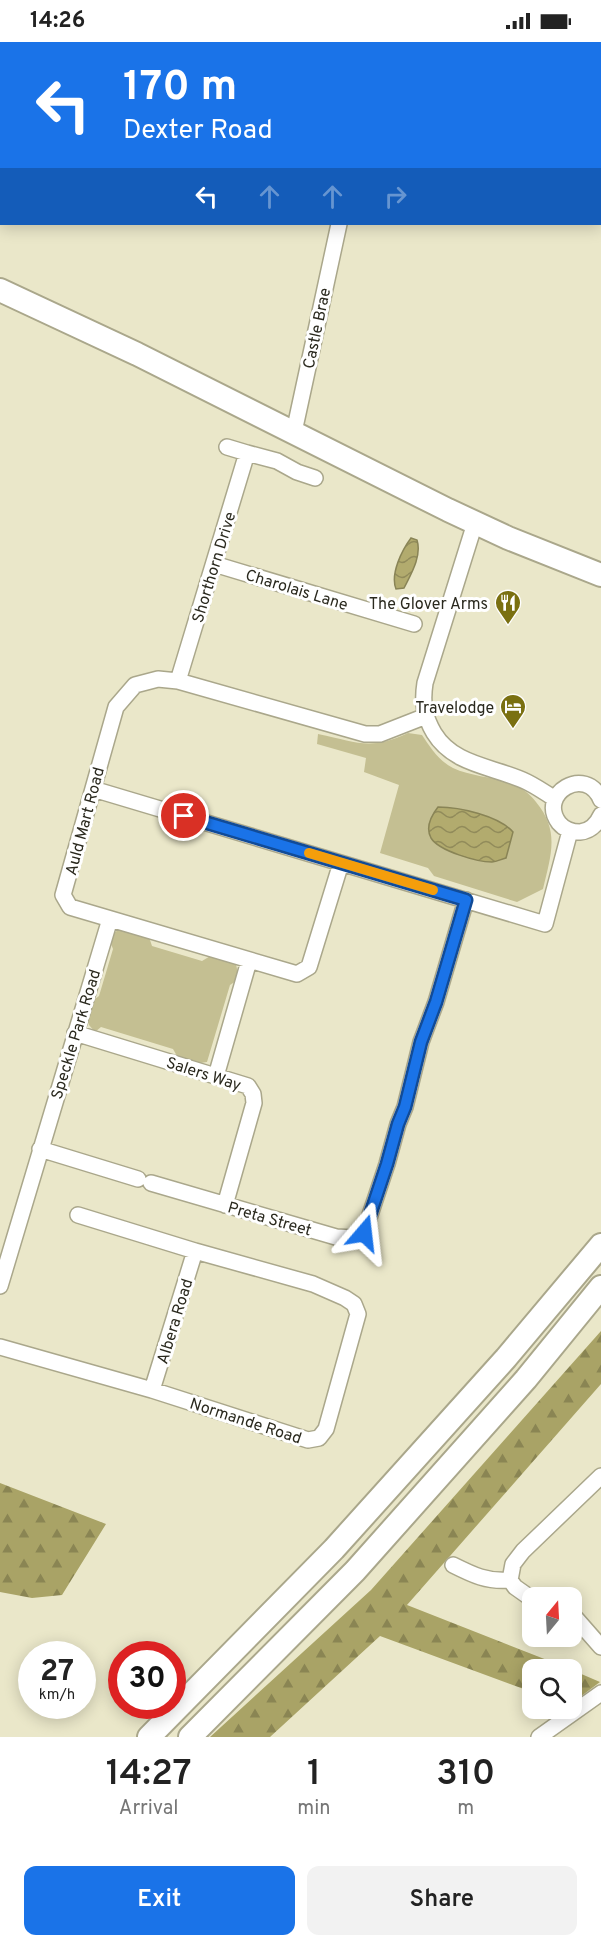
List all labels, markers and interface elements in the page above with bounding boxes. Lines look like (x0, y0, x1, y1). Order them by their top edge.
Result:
text: 14:26 (30, 8, 85, 35)
text: 170 m (123, 62, 237, 115)
icon: left (24, 66, 102, 144)
text: Dexter Road (123, 114, 273, 148)
icon: left (190, 180, 223, 213)
icon: ahead (253, 180, 286, 213)
icon: ahead (316, 180, 349, 213)
icon: right (379, 180, 412, 213)
street label: Castle Brae (300, 286, 336, 371)
street label: Shorthorn Drive (189, 510, 241, 625)
street label: Charolais Lane (243, 566, 350, 616)
restaurant icon: The Glover Arms (493, 588, 523, 626)
place label: The Glover Arms (369, 595, 488, 615)
hotel icon: Travelodge (498, 692, 528, 730)
place label: Travelodge (415, 699, 494, 719)
street label: Auld Mart Road (62, 765, 110, 878)
pin (158, 790, 209, 841)
icon: arrive (167, 799, 200, 832)
street label: Speckle Park Road (48, 967, 106, 1102)
street label: Salers Way (163, 1053, 243, 1096)
street label: Preta Street (225, 1198, 314, 1241)
position arrow (332, 1201, 396, 1265)
street label: Albera Road (153, 1276, 198, 1367)
street label: Normande Road (187, 1394, 304, 1449)
north arrow (522, 1587, 582, 1647)
map controls (522, 1587, 582, 1719)
speed limit sign: 30 (108, 1641, 186, 1719)
text: 27 (40, 1654, 74, 1691)
button: search (522, 1659, 582, 1719)
text: km/h (39, 1686, 75, 1705)
text: 14:27 (106, 1752, 192, 1798)
text: 1 (307, 1752, 321, 1798)
text: 310 (436, 1752, 495, 1798)
text: Arrival (119, 1796, 178, 1822)
text: min (297, 1796, 331, 1822)
text: m (457, 1796, 474, 1822)
button: Exit (24, 1866, 295, 1935)
button: Share (307, 1866, 577, 1935)

